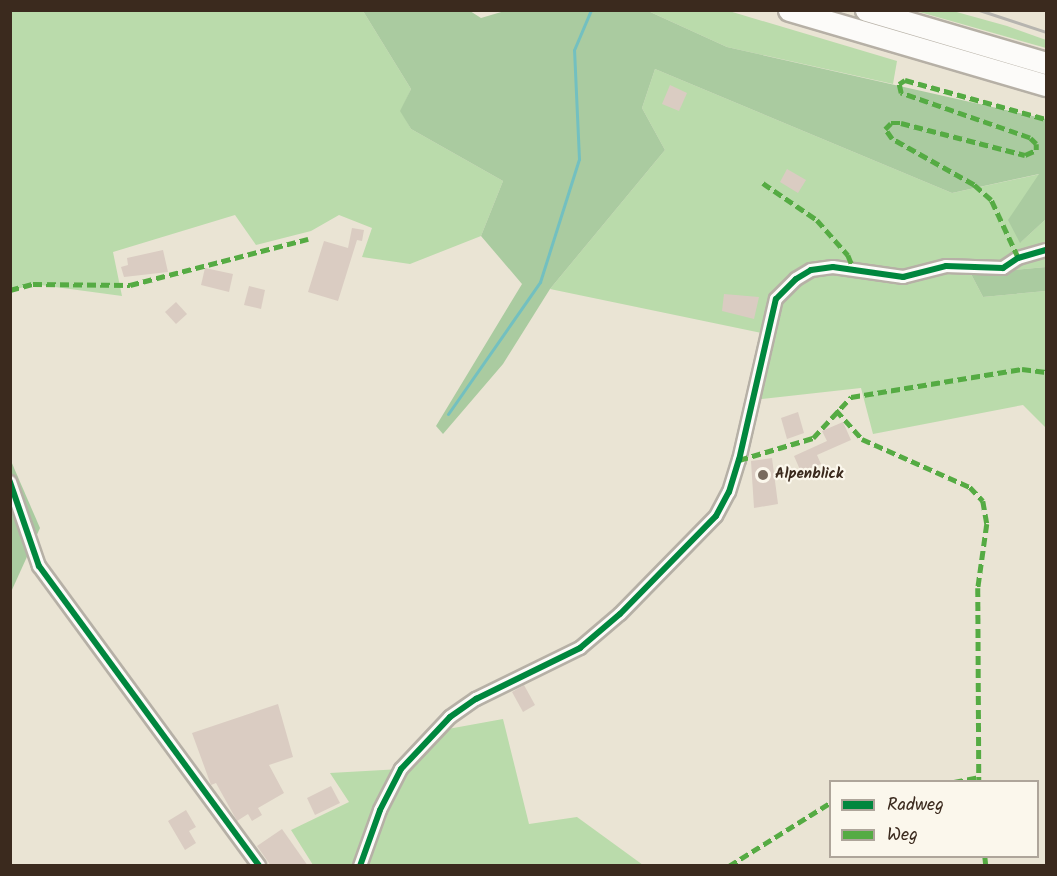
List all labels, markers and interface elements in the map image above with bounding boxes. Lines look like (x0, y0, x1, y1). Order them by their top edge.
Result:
place label: Alpenblick (775, 466, 843, 484)
marker: Alpenblick (756, 468, 770, 482)
legend (829, 780, 1039, 858)
text: Radweg (887, 791, 944, 820)
text: Weg (887, 821, 918, 850)

